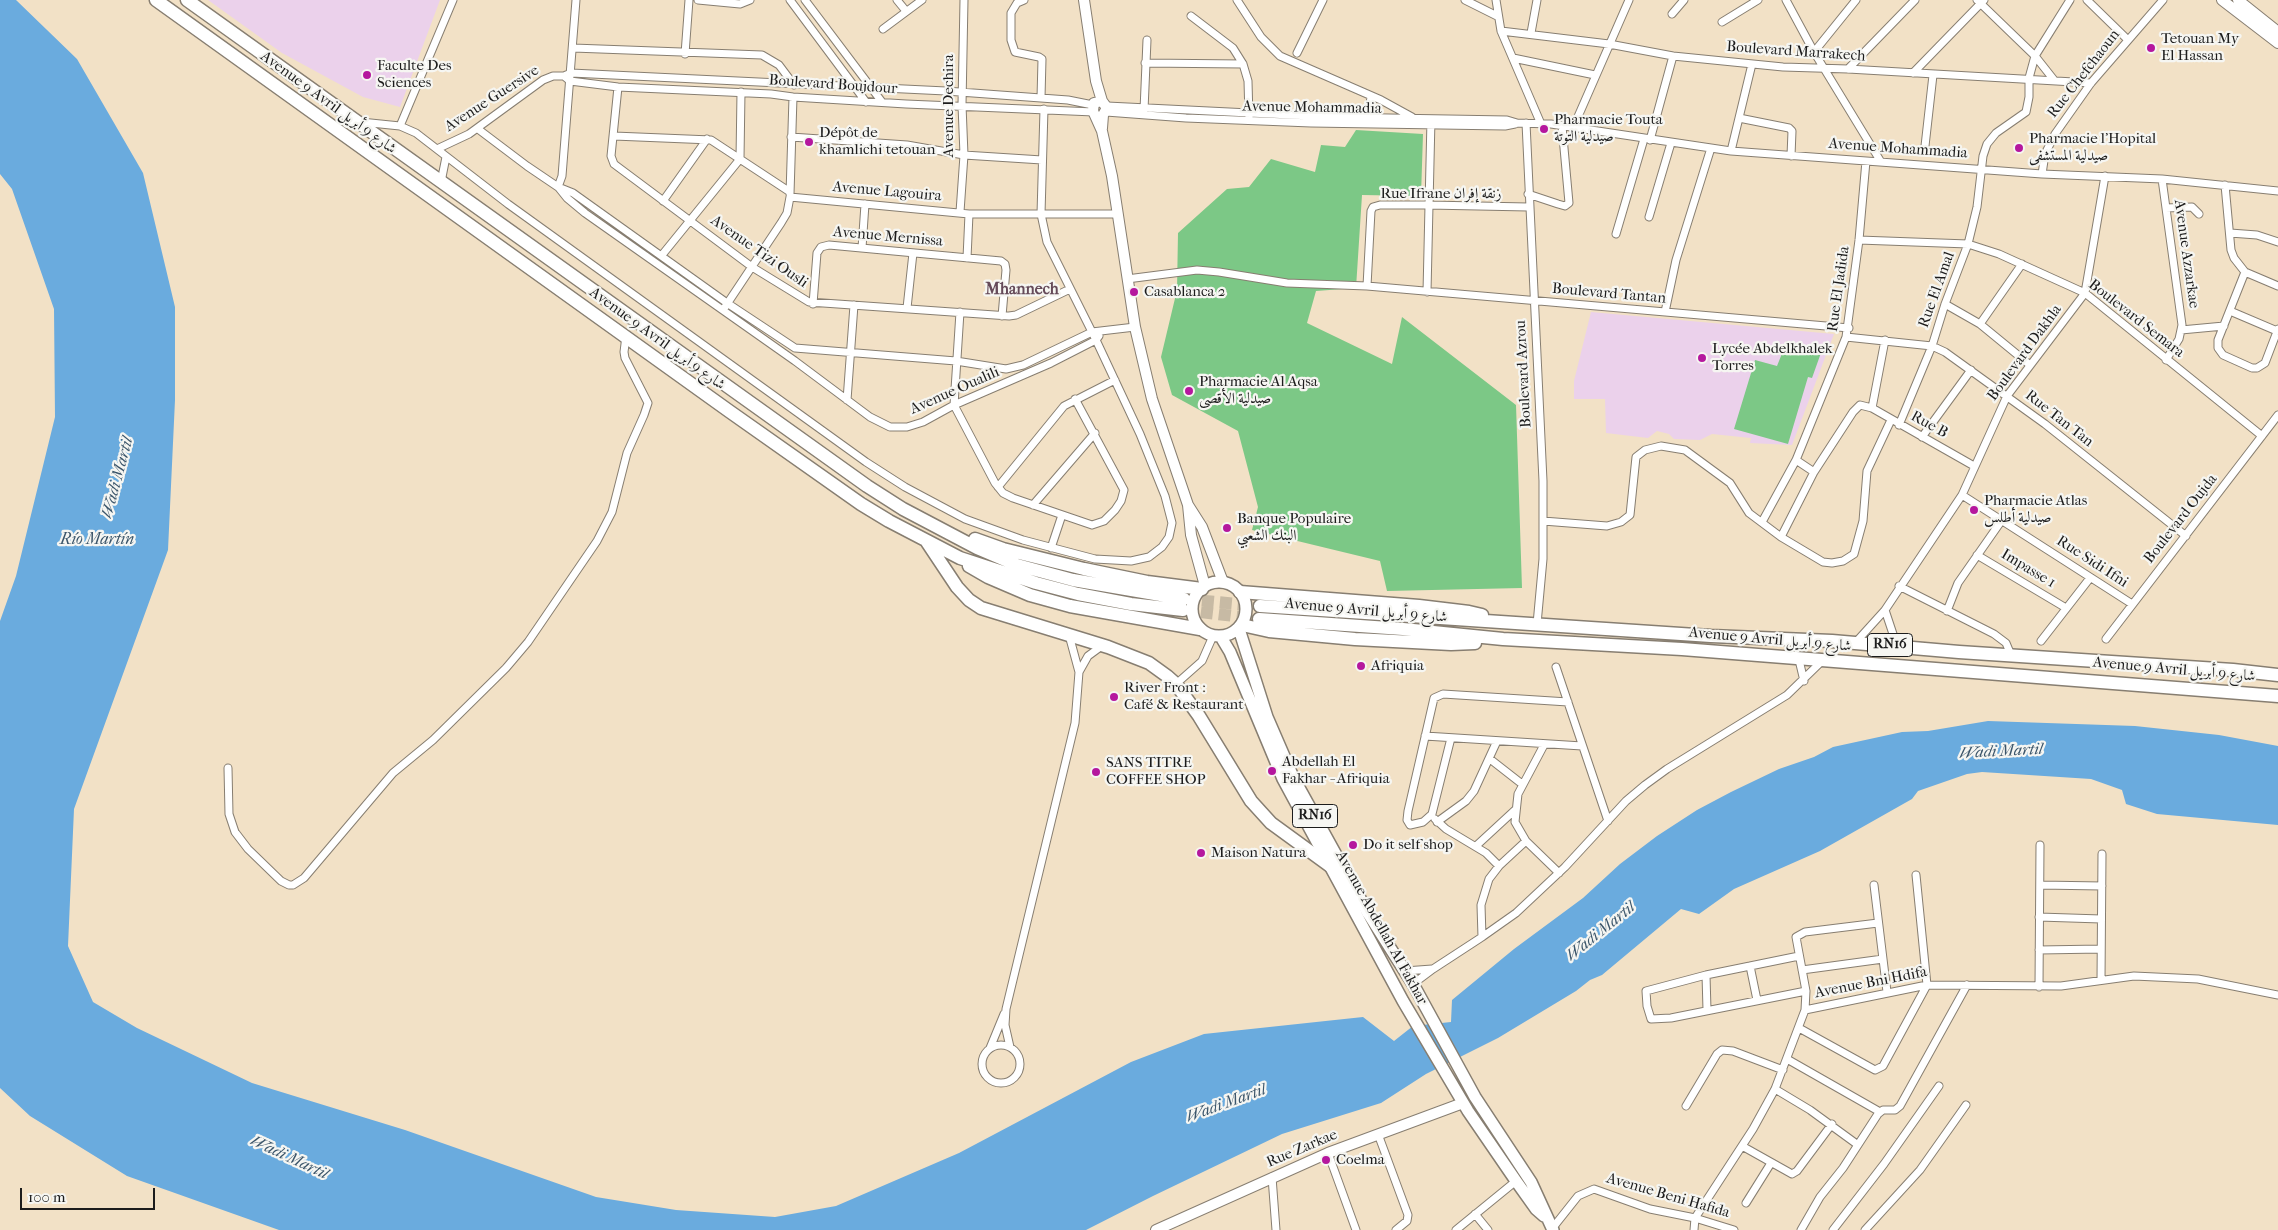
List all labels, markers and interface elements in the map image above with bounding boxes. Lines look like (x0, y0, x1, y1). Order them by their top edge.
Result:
street label: Rue Chefchaoun (2044, 26, 2124, 122)
place label: Tetouan My El Hassan (2161, 30, 2239, 65)
street label: Boulevard Marrakech (1726, 38, 1866, 66)
marker: Tetouan My El Hassan (2145, 42, 2157, 54)
street label: Avenue 9 Avril شارع 9 أبريل (257, 48, 399, 158)
street label: Avenue Dechira (940, 54, 958, 158)
place label: Faculte Des Sciences (377, 57, 451, 92)
street label: Avenue Guersive (441, 62, 543, 136)
marker: Faculte Des Sciences (361, 69, 373, 81)
street label: Boulevard Boujdour (768, 72, 898, 98)
street label: Avenue Mohammadia (1242, 98, 1382, 118)
place label: Pharmacie Touta صيدلية التوتة (1554, 111, 1663, 146)
marker: Pharmacie Touta صيدلية التوتة (1538, 123, 1550, 135)
place label: Dépôt de khamlichi tetouan (819, 124, 935, 159)
place label: Pharmacie l'Hopital صيدلية المستشفى (2029, 130, 2156, 165)
street label: Avenue Mohammadia (1828, 135, 1968, 163)
marker: Dépôt de khamlichi tetouan (803, 136, 815, 148)
marker: Pharmacie l'Hopital صيدلية المستشفى (2013, 142, 2025, 154)
street label: Avenue Lagouira (832, 178, 942, 206)
street label: Rue Ifrane زنقة إفران (1380, 185, 1502, 203)
street label: Avenue Azzarkae (2169, 198, 2203, 310)
street label: Avenue Tizi Ousli (707, 212, 811, 292)
street label: Avenue Mernissa (832, 223, 944, 251)
street label: Rue El Jadida (1824, 245, 1854, 333)
street label: Rue El Amal (1915, 250, 1959, 330)
street label: Boulevard Semara (2084, 276, 2188, 362)
district label: Mhannech (985, 280, 1059, 300)
street label: Boulevard Tantan (1551, 280, 1667, 308)
place label: Casablanca 2 (1144, 283, 1225, 301)
street label: Avenue 9 Avril شارع 9 أبريل (586, 284, 728, 394)
marker: Casablanca 2 (1128, 286, 1140, 298)
street label: Boulevard Dakhla (1984, 301, 2066, 405)
street label: Boulevard Azrou (1512, 320, 1536, 428)
place label: Lycée Abdelkhalek Torres (1712, 340, 1833, 375)
marker: Lycée Abdelkhalek Torres (1696, 352, 1708, 364)
street label: Avenue Oualili (907, 363, 1003, 419)
place label: Pharmacie Al Aqsa صيدلية الأقصى (1199, 373, 1318, 408)
marker: Pharmacie Al Aqsa صيدلية الأقصى (1183, 385, 1195, 397)
street label: Rue Tan Tan (2021, 387, 2097, 451)
street label: Rue B (1907, 408, 1951, 442)
water label: Wadi Martil (98, 435, 138, 521)
street label: Boulevard Oujda (2141, 471, 2221, 567)
place label: Pharmacie Atlas صيدلية أطلس (1984, 492, 2087, 527)
marker: Pharmacie Atlas صيدلية أطلس (1968, 504, 1980, 516)
place label: Banque Populaire البنك الشعبي (1237, 510, 1351, 545)
marker: Banque Populaire البنك الشعبي (1221, 522, 1233, 534)
water label: Río Martín (60, 530, 134, 550)
street label: Rue Sidi Ifni (2053, 532, 2131, 592)
street label: Impasse 1 (1997, 546, 2059, 592)
street label: Avenue 9 Avril شارع 9 أبريل (1284, 595, 1448, 627)
street label: Avenue 9 Avril شارع 9 أبريل (1688, 624, 1852, 656)
road number: RN16 (1868, 634, 1912, 656)
street label: Avenue 9 Avril شارع 9 أبريل (2092, 654, 2256, 686)
place label: Afriquia (1371, 657, 1424, 675)
marker: Afriquia (1355, 660, 1367, 672)
place label: River Front : Café & Restaurant (1124, 679, 1244, 714)
marker: River Front : Café & Restaurant (1108, 691, 1120, 703)
water label: Wadi Martil (1959, 740, 2043, 764)
place label: Abdellah El Fakhar - Afriquia (1282, 753, 1390, 788)
place label: SANS TITRE COFFEE SHOP (1106, 754, 1206, 789)
marker: Abdellah El Fakhar - Afriquia (1266, 765, 1278, 777)
marker: SANS TITRE COFFEE SHOP (1090, 766, 1102, 778)
road number: RN16 (1292, 804, 1338, 828)
place label: Do it self shop (1363, 836, 1453, 854)
marker: Do it self shop (1347, 839, 1359, 851)
place label: Maison Natura (1211, 844, 1306, 862)
marker: Maison Natura (1195, 847, 1207, 859)
street label: Avenue Abdellah Al Fakhar (1331, 848, 1431, 1008)
water label: Wadi Martil (1563, 898, 1639, 966)
street label: Avenue Bni Hdifa (1813, 963, 1929, 1003)
water label: Wadi Martil (1184, 1081, 1268, 1127)
street label: Rue Zarkae (1264, 1126, 1340, 1172)
water label: Wadi Martil (247, 1132, 331, 1184)
place label: Coelma (1336, 1151, 1385, 1169)
marker: Coelma (1320, 1154, 1332, 1166)
street label: Avenue Beni Hafida (1604, 1170, 1732, 1222)
scale bar (22, 1178, 158, 1210)
text: 100 m (28, 1188, 66, 1206)

